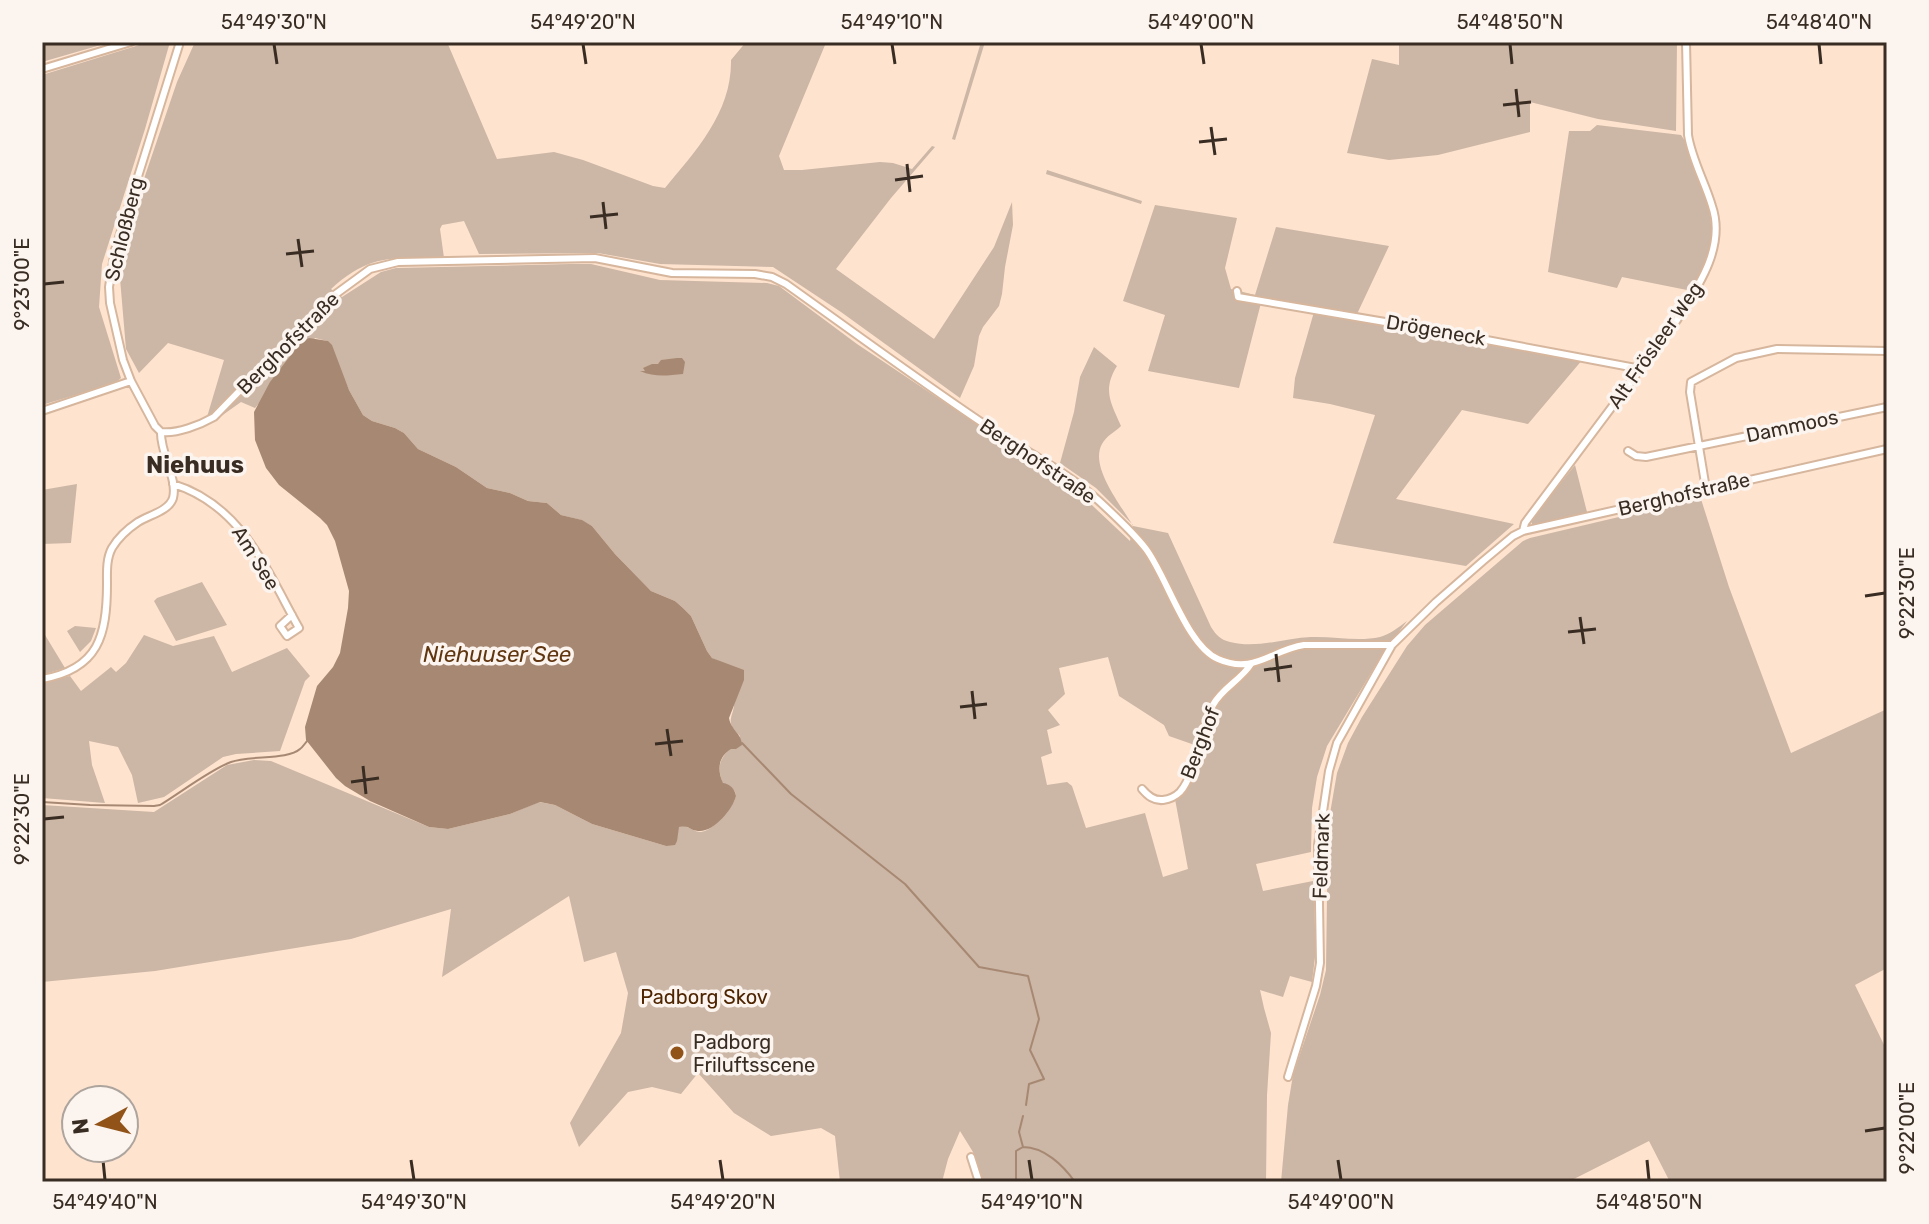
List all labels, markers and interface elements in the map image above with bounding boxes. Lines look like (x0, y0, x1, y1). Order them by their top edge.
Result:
text: 54°49'30"N (221, 10, 327, 34)
text: 54°49'20"N (530, 10, 636, 34)
text: 54°49'10"N (841, 10, 943, 34)
text: 54°49'00"N (1148, 10, 1254, 34)
text: 54°48'50"N (1457, 10, 1563, 34)
text: 54°48'40"N (1766, 10, 1872, 34)
street label: Schloßberg (100, 175, 148, 283)
text: 9°23'00"E (10, 238, 34, 330)
street label: Alt Frösleer Weg (1602, 277, 1708, 413)
street label: Berghofstraße (232, 287, 344, 399)
street label: Drögeneck (1384, 309, 1488, 351)
street label: Dammoos (1744, 405, 1840, 447)
street label: Berghofstraße (975, 413, 1101, 509)
district label: Niehuus (146, 451, 244, 479)
street label: Berghofstraße (1616, 467, 1752, 521)
street label: Am See (227, 522, 285, 594)
text: 9°22'30"E (1895, 547, 1919, 639)
water label: Niehuuser See (423, 641, 571, 668)
street label: Berghof (1175, 703, 1225, 782)
text: 9°22'30"E (10, 773, 34, 865)
street label: Feldmark (1308, 812, 1335, 899)
park label: Padborg Skov (640, 985, 768, 1009)
place label: Padborg Friluftsscene (693, 1030, 815, 1077)
marker: Padborg Friluftsscene (668, 1044, 686, 1062)
text: 9°22'00"E (1895, 1082, 1919, 1174)
north arrow (60, 1084, 140, 1164)
text: N (66, 1117, 95, 1136)
text: 54°49'40"N (52, 1190, 158, 1214)
text: 54°49'30"N (361, 1190, 467, 1214)
text: 54°49'20"N (670, 1190, 776, 1214)
text: 54°49'10"N (981, 1190, 1083, 1214)
text: 54°49'00"N (1288, 1190, 1394, 1214)
text: 54°48'50"N (1596, 1190, 1702, 1214)

